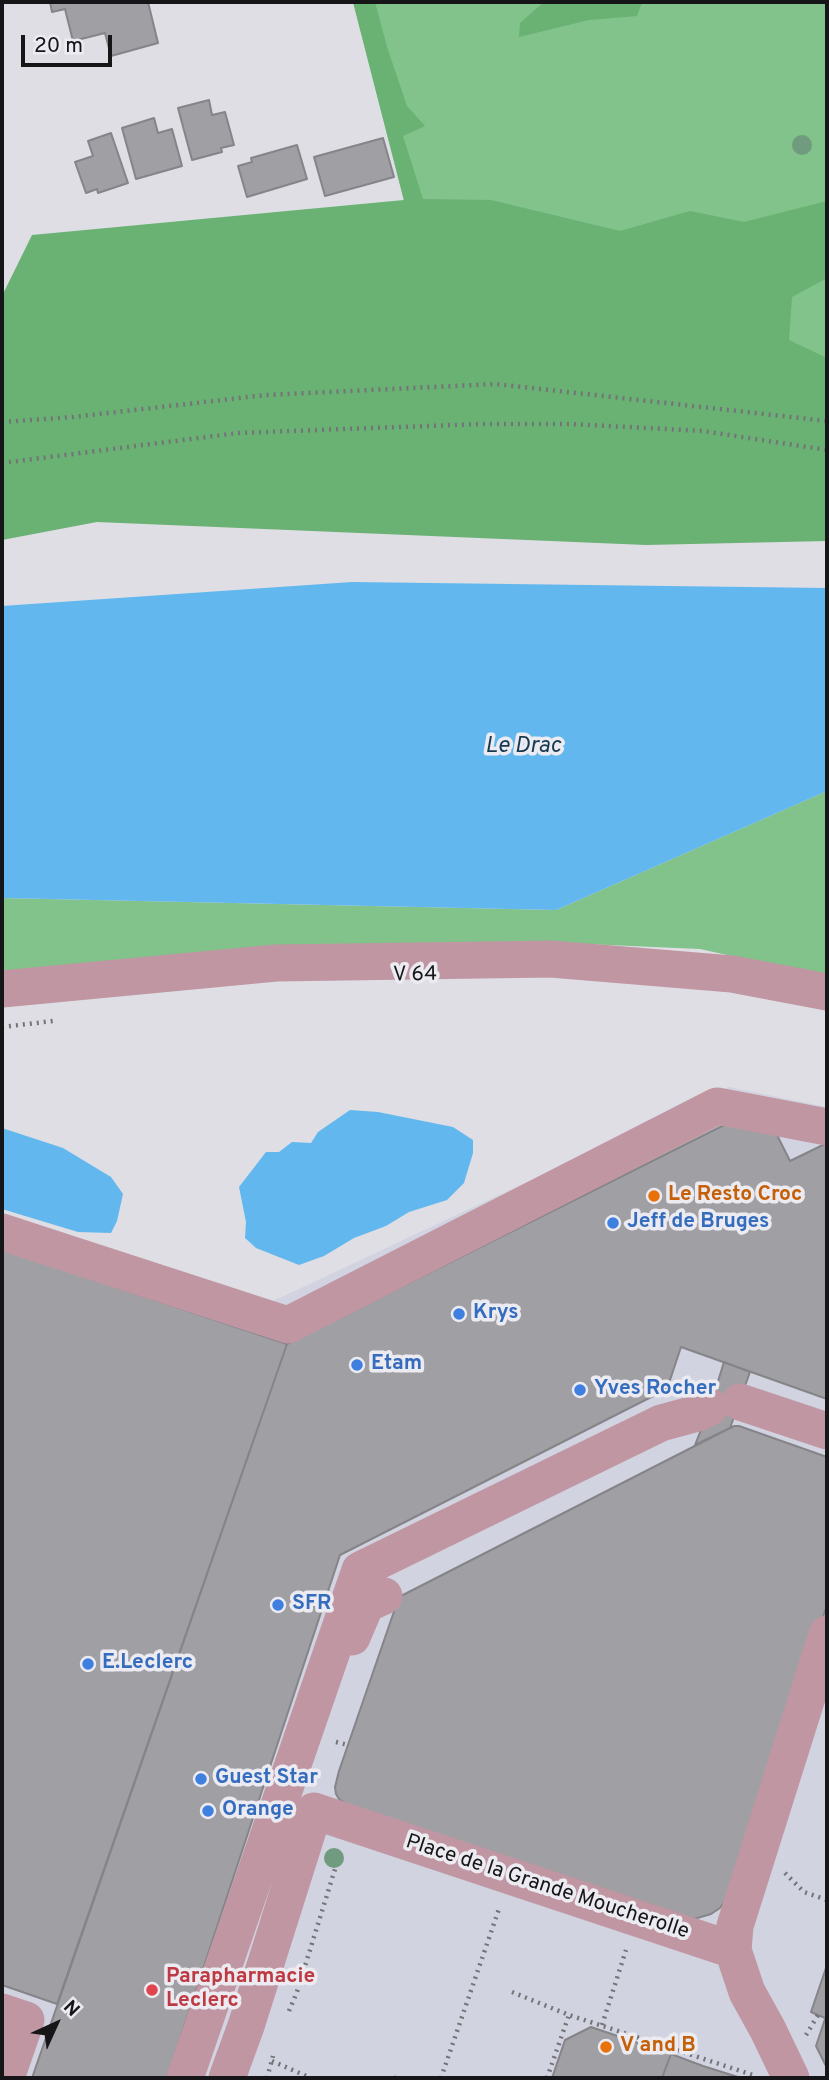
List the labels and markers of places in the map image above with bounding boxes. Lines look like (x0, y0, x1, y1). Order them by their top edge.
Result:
place label: Le Resto Croc (668, 1183, 802, 1209)
marker: Le Resto Croc (646, 1188, 662, 1204)
place label: Jeff de Bruges (627, 1210, 769, 1236)
marker: Jeff de Bruges (605, 1215, 621, 1231)
place label: Krys (473, 1301, 519, 1327)
marker: Krys (451, 1306, 467, 1322)
place label: Etam (371, 1352, 422, 1378)
marker: Etam (349, 1357, 365, 1373)
place label: Yves Rocher (594, 1377, 716, 1403)
marker: Yves Rocher (572, 1382, 588, 1398)
place label: SFR (292, 1592, 331, 1618)
marker: SFR (270, 1597, 286, 1613)
place label: E.Leclerc (102, 1651, 193, 1677)
marker: E.Leclerc (80, 1656, 96, 1672)
place label: Guest Star (215, 1766, 318, 1792)
marker: Guest Star (193, 1771, 209, 1787)
place label: Orange (222, 1798, 294, 1824)
marker: Orange (200, 1803, 216, 1819)
place label: Parapharmacie Leclerc (166, 1965, 315, 2015)
marker: Parapharmacie Leclerc (144, 1982, 160, 1998)
place label: V and B (620, 2034, 696, 2060)
marker: V and B (598, 2039, 614, 2055)

